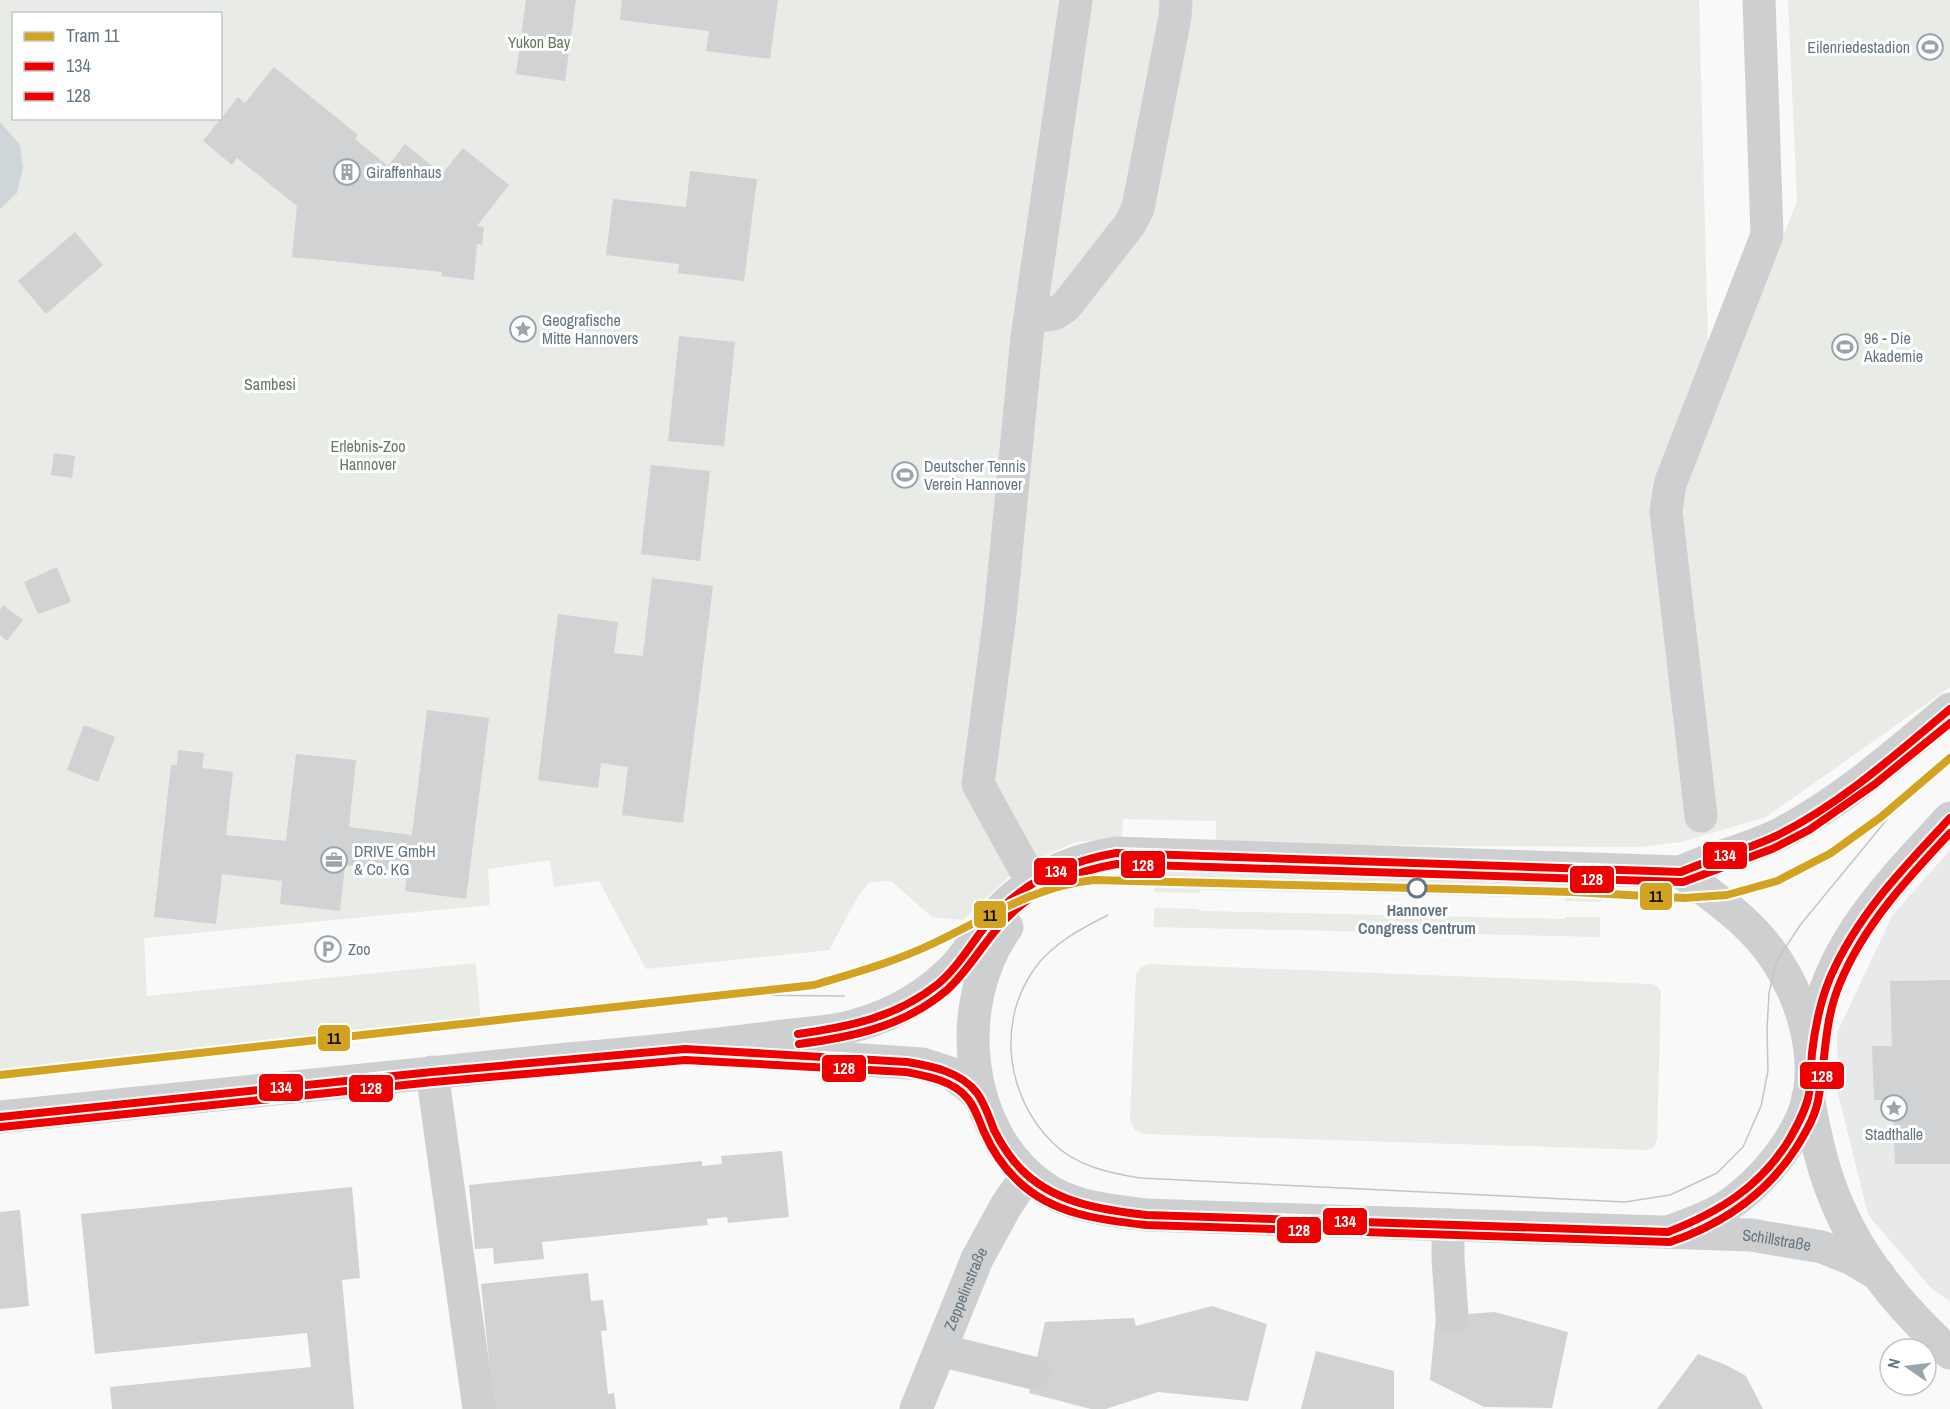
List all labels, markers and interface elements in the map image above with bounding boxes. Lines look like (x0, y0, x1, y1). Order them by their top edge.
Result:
legend (12, 12, 222, 120)
text: Tram 11 (66, 23, 120, 48)
park label: Yukon Bay (508, 31, 571, 53)
sports icon: Eilenriedestadion (1915, 32, 1945, 62)
place label: Eilenriedestadion (1807, 36, 1910, 58)
text: 134 (66, 53, 91, 78)
text: 128 (66, 83, 91, 108)
building icon: Giraffenhaus (332, 157, 362, 187)
place label: Giraffenhaus (366, 161, 442, 183)
place label: Geografische Mitte Hannovers (542, 309, 638, 349)
place icon: Geografische Mitte Hannovers (508, 314, 538, 344)
place label: 96 - Die Akademie (1863, 327, 1923, 367)
sports icon: 96 - Die Akademie (1830, 332, 1860, 362)
park label: Sambesi (244, 373, 296, 395)
park label: Erlebnis-Zoo Hannover (330, 435, 406, 475)
place label: Deutscher Tennis Verein Hannover (924, 455, 1026, 495)
sports icon: Deutscher Tennis Verein Hannover (890, 460, 920, 490)
place label: DRIVE GmbH & Co. KG (354, 840, 436, 880)
line badge: 134 (1702, 841, 1748, 870)
text: 134 (1714, 844, 1737, 866)
office icon: DRIVE GmbH & Co. KG (319, 845, 349, 875)
line badge: 128 (1120, 850, 1166, 879)
text: 128 (1132, 854, 1154, 876)
line badge: 134 (1033, 857, 1078, 886)
text: 134 (1045, 860, 1068, 882)
line badge: 128 (1569, 865, 1615, 894)
text: 128 (1581, 868, 1603, 890)
marker: Hannover Congress Centrum (1407, 878, 1427, 898)
line badge: 11 (1639, 882, 1673, 911)
text: 11 (1649, 885, 1664, 907)
place label: Hannover Congress Centrum (1358, 899, 1476, 939)
line badge: 11 (973, 900, 1007, 929)
text: 11 (983, 904, 998, 926)
parking icon: Zoo (313, 934, 343, 964)
place label: Zoo (348, 938, 371, 960)
line badge: 11 (317, 1024, 351, 1052)
text: 11 (327, 1027, 342, 1049)
line badge: 128 (821, 1054, 867, 1083)
text: 128 (833, 1057, 855, 1079)
line badge: 128 (1799, 1061, 1845, 1090)
text: 128 (1811, 1065, 1833, 1087)
line badge: 134 (258, 1073, 304, 1102)
line badge: 128 (348, 1074, 394, 1103)
text: 134 (270, 1076, 293, 1098)
text: 128 (360, 1077, 382, 1099)
place icon: Stadthalle (1879, 1093, 1909, 1123)
place label: Stadthalle (1865, 1123, 1923, 1145)
line badge: 134 (1322, 1207, 1368, 1236)
text: 134 (1334, 1210, 1357, 1232)
line badge: 128 (1276, 1216, 1322, 1244)
text: 128 (1288, 1219, 1310, 1241)
street label: Schillstraße (1742, 1224, 1813, 1256)
street label: Zeppelinstraße (938, 1243, 993, 1334)
north arrow (1878, 1337, 1938, 1397)
text: N (1882, 1356, 1905, 1371)

